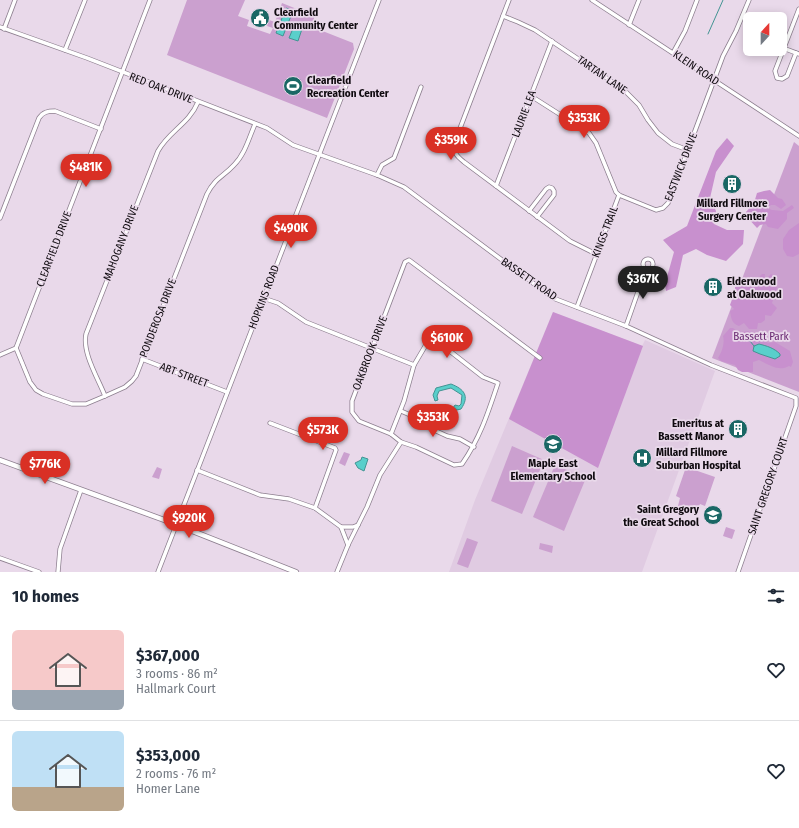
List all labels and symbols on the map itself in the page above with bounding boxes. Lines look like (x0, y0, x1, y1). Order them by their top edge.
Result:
place label: Clearfield Community Center (274, 6, 359, 32)
public building icon: Clearfield Community Center (249, 7, 271, 29)
north arrow (743, 12, 787, 56)
street label: KLEIN ROAD (670, 48, 722, 88)
street label: TARTAN LANE (574, 53, 630, 97)
street label: RED OAK DRIVE (127, 70, 195, 106)
place label: Clearfield Recreation Center (307, 74, 390, 100)
sports icon: Clearfield Recreation Center (282, 75, 304, 97)
street label: LAURIE LEA (509, 88, 539, 139)
pin: $353K (556, 105, 612, 139)
pin: $359K (423, 127, 479, 161)
street label: EASTWICK DRIVE (662, 131, 700, 203)
pin: $481K (58, 154, 114, 188)
building icon: Millard Fillmore Surgery Center (721, 173, 743, 195)
place label: Millard Fillmore Surgery Center (696, 197, 768, 223)
street label: MAHOGANY DRIVE (101, 203, 141, 283)
street label: KINGS TRAIL (589, 204, 621, 260)
street label: CLEARFIELD DRIVE (34, 209, 74, 289)
pin: $490K (263, 215, 319, 249)
street label: BASSETT ROAD (499, 255, 559, 303)
street label: HOPKINS ROAD (246, 263, 282, 331)
pin: $367K (615, 266, 671, 300)
place label: Elderwood at Oakwood (727, 275, 782, 301)
building icon: Elderwood at Oakwood (702, 276, 724, 298)
street label: PONDEROSA DRIVE (137, 277, 179, 359)
street label: OAKBROOK DRIVE (350, 314, 390, 392)
pin: $610K (419, 325, 475, 359)
park label: Bassett Park (733, 330, 790, 343)
street label: ABT STREET (158, 360, 211, 391)
pin: $353K (405, 404, 461, 438)
pin: $573K (295, 417, 351, 451)
place label: Emeritus at Bassett Manor (658, 417, 725, 443)
building icon: Emeritus at Bassett Manor (727, 418, 749, 440)
school or university icon: Maple East Elementary School (542, 433, 564, 455)
street label: SAINT GREGORY COURT (745, 435, 791, 537)
place label: Millard Fillmore Suburban Hospital (656, 446, 742, 472)
hospital icon: Millard Fillmore Suburban Hospital (631, 447, 653, 469)
pin: $776K (17, 451, 73, 485)
place label: Maple East Elementary School (510, 457, 597, 483)
place label: Saint Gregory the Great School (623, 503, 700, 529)
school or university icon: Saint Gregory the Great School (702, 504, 724, 526)
pin: $920K (161, 505, 217, 539)

